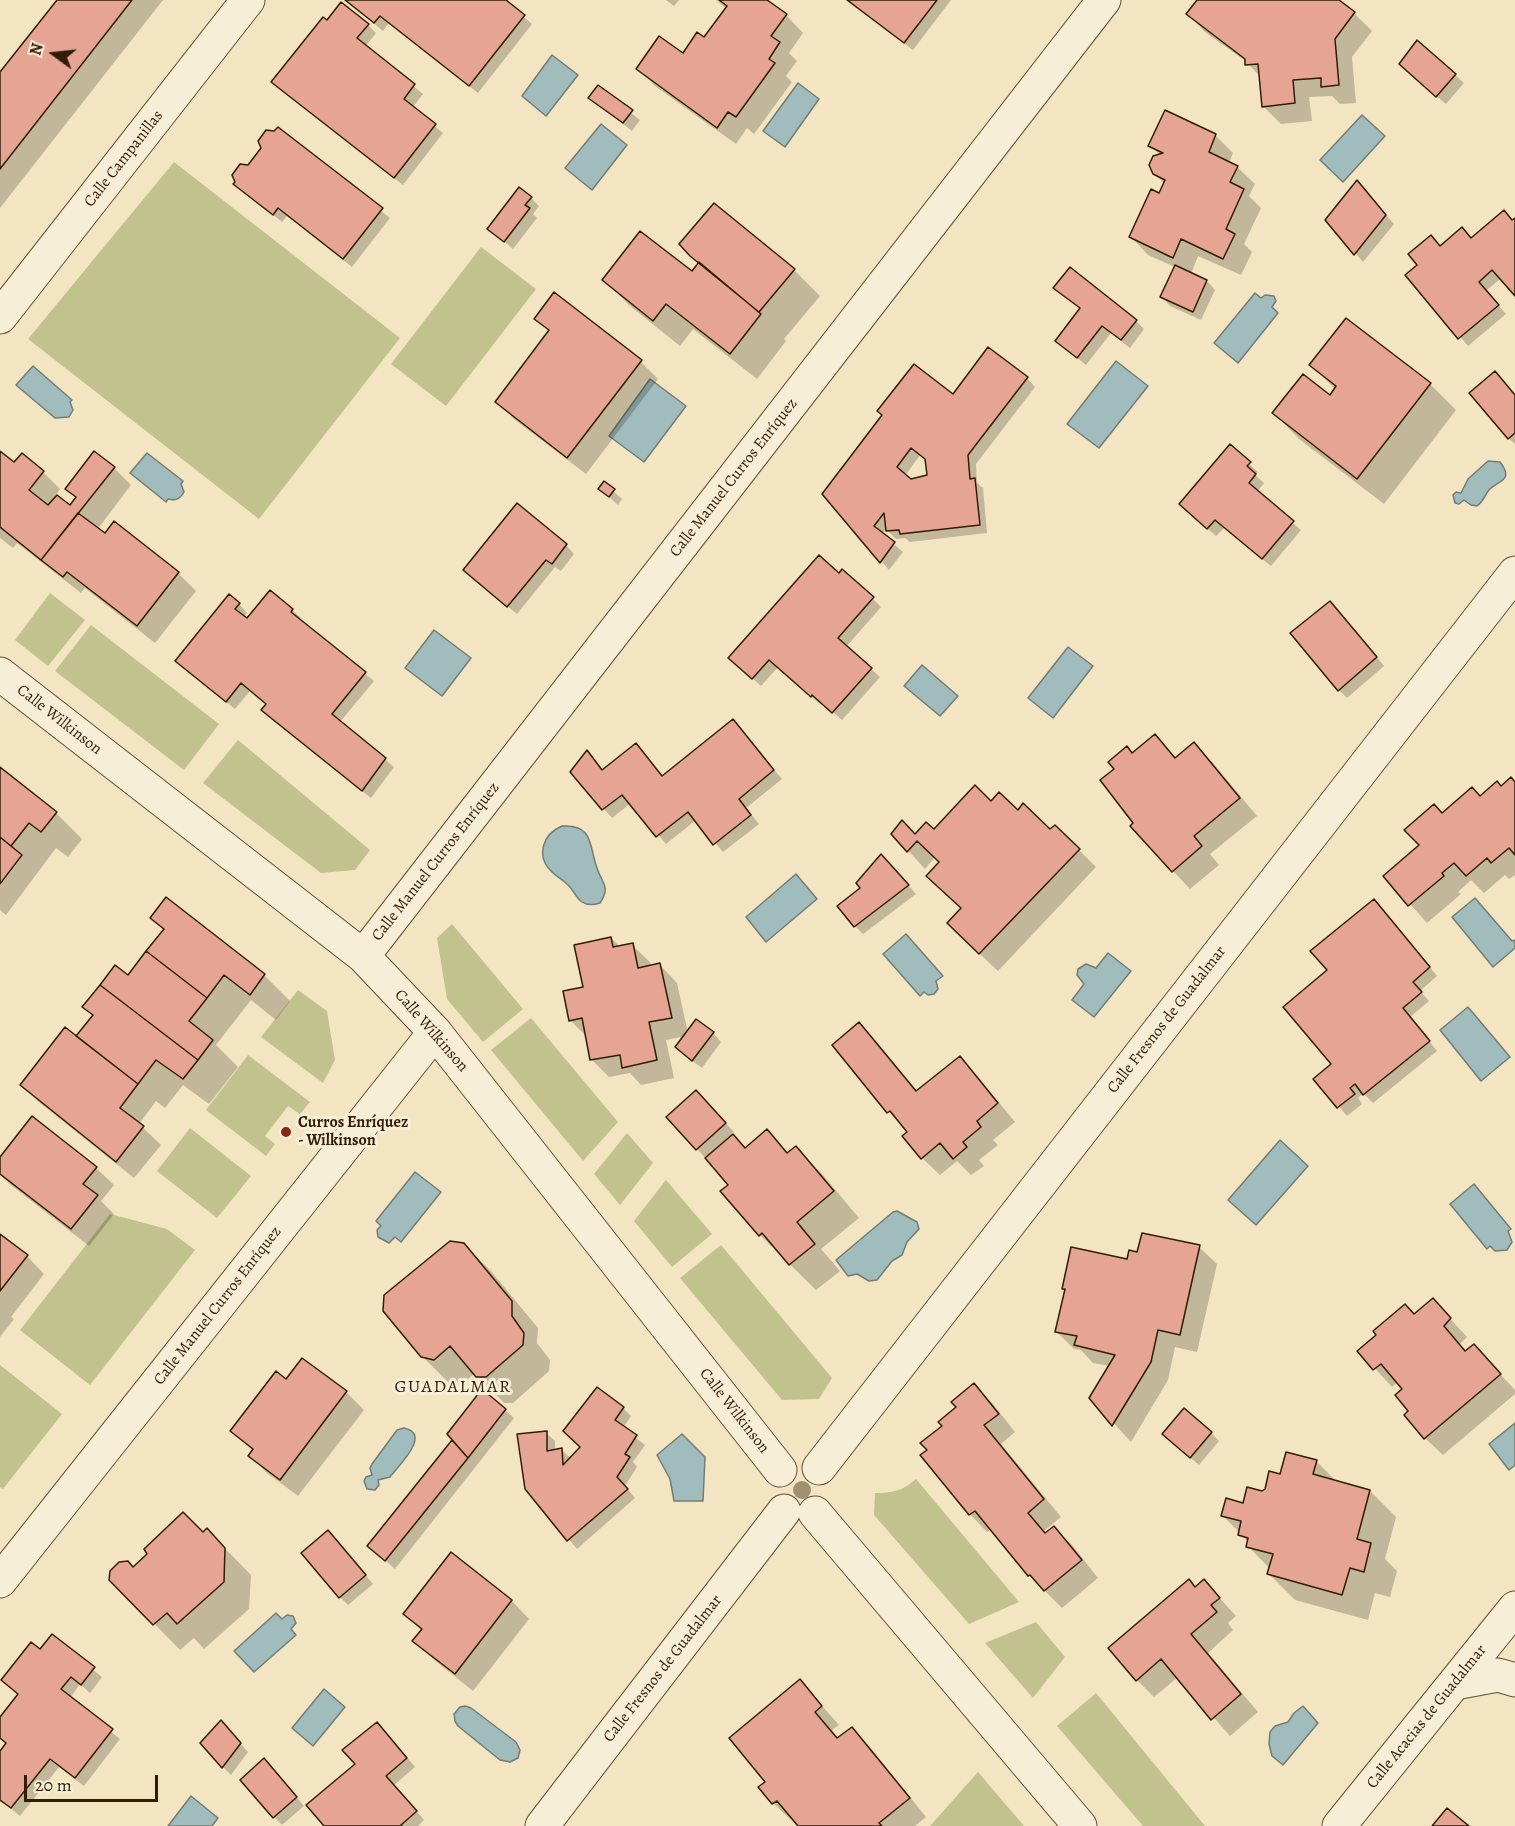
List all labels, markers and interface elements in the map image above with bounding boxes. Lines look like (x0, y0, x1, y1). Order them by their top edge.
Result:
north arrow (24, 24, 84, 84)
text: N (24, 41, 49, 58)
street label: Calle Campanillas (80, 107, 168, 211)
street label: Calle Manuel Curros Enríquez (666, 395, 802, 561)
street label: Calle Wilkinson (13, 681, 105, 759)
street label: Calle Manuel Curros Enríquez (368, 779, 504, 945)
street label: Calle Fresnos de Guadalmar (1104, 943, 1230, 1097)
street label: Calle Wilkinson (390, 986, 472, 1076)
place label: Curros Enríquez - Wilkinson (298, 1113, 408, 1151)
marker: Curros Enríquez - Wilkinson (279, 1125, 293, 1139)
street label: Calle Manuel Curros Enríquez (150, 1223, 286, 1389)
street label: Calle Wilkinson (695, 1365, 773, 1457)
district label: GUADALMAR (395, 1377, 511, 1399)
street label: Calle Fresnos de Guadalmar (600, 1592, 726, 1746)
street label: Calle Acacias de Guadalmar (1363, 1641, 1491, 1793)
scale bar (27, 1763, 160, 1801)
text: 20 m (35, 1773, 72, 1797)

